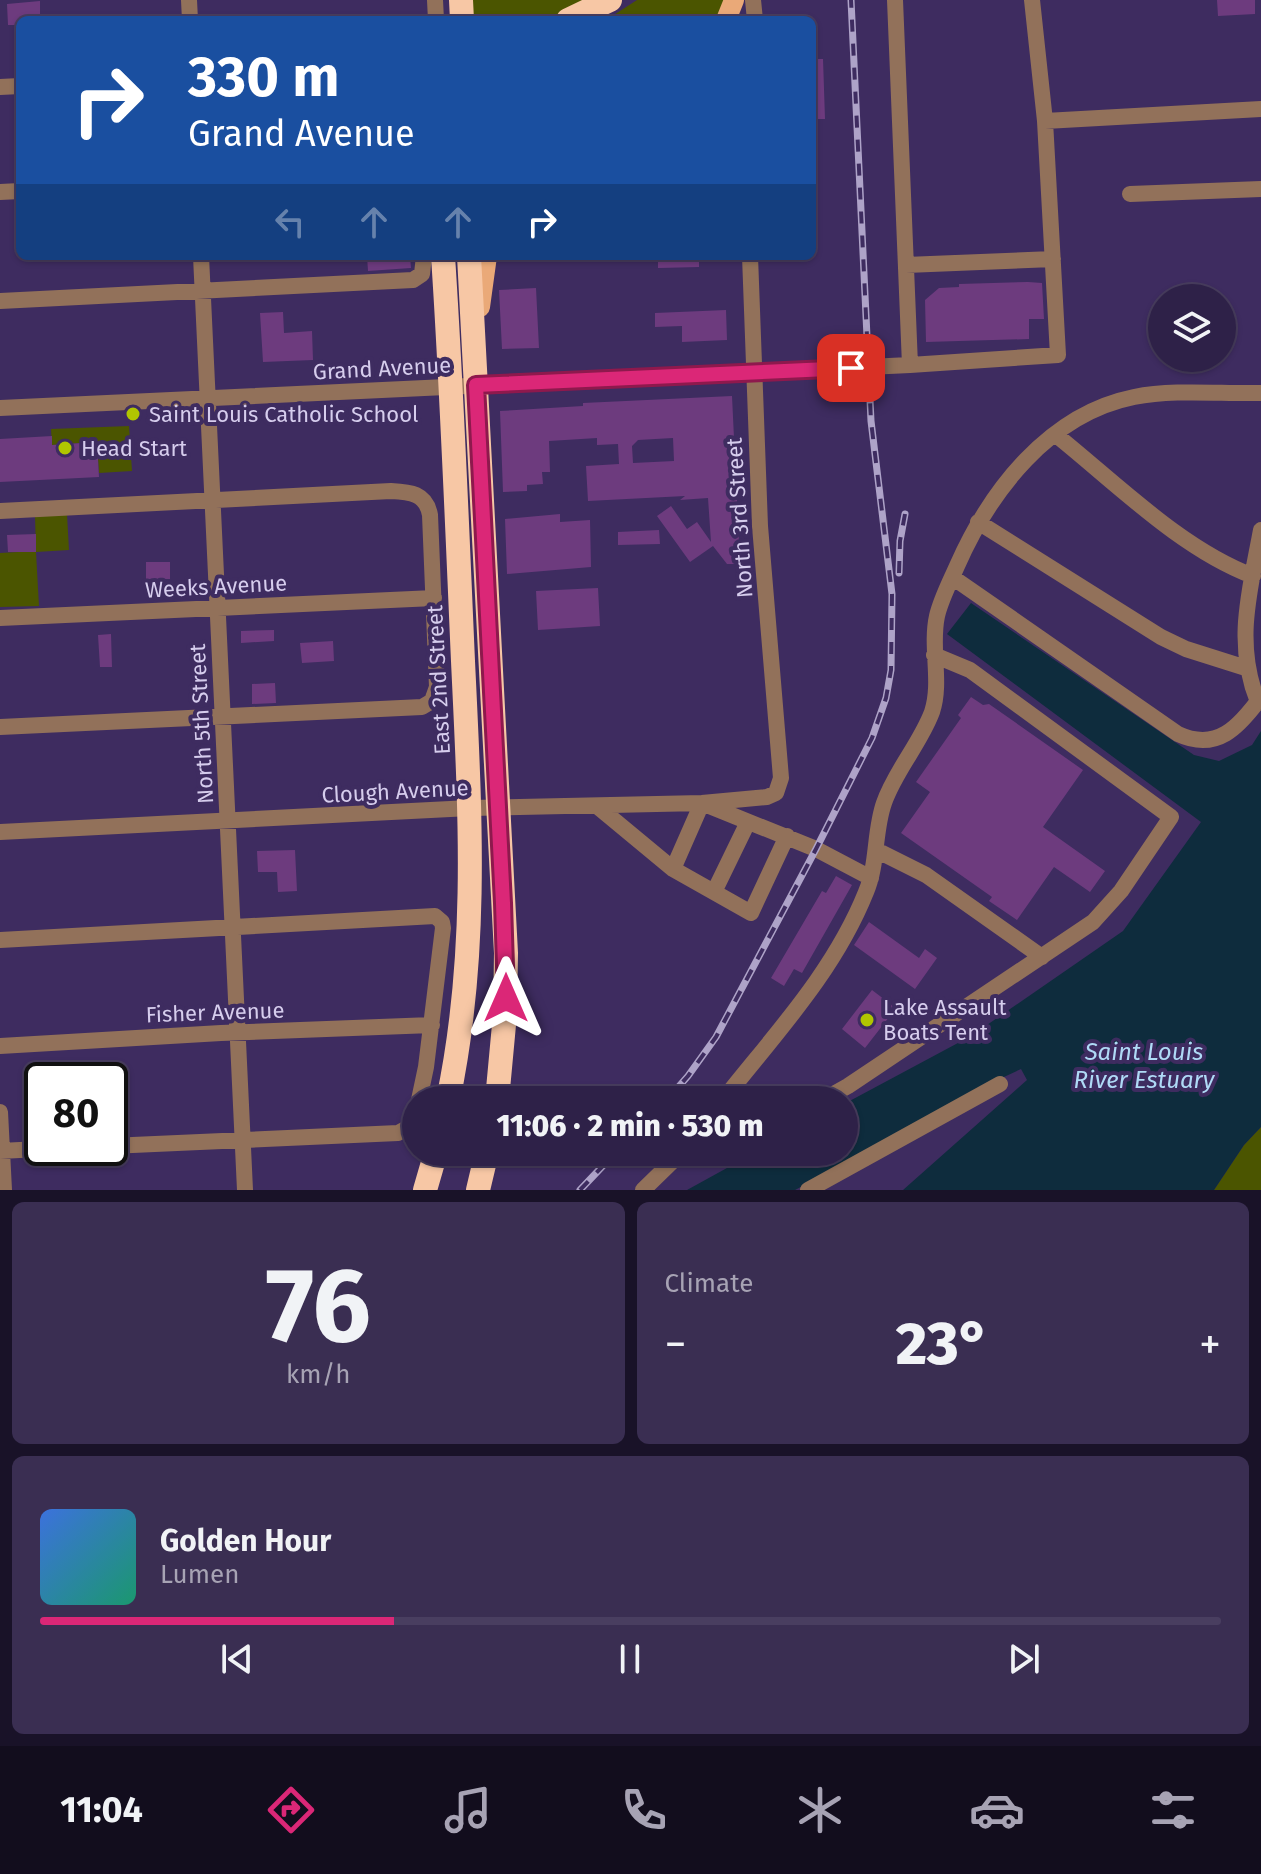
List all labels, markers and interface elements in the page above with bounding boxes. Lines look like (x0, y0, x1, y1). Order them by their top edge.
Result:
text: 330 m (188, 44, 340, 111)
icon: right (56, 48, 160, 152)
text: Grand Avenue (188, 112, 415, 156)
icon: left (268, 200, 312, 244)
icon: ahead (352, 200, 396, 244)
icon: ahead (436, 200, 480, 244)
icon: right (520, 200, 564, 244)
map controls (1148, 284, 1236, 372)
button: layers (1148, 284, 1236, 372)
pin (817, 334, 885, 402)
icon: arrive (829, 346, 873, 390)
street label: Grand Avenue (312, 351, 452, 386)
place label: Saint Louis Catholic School (149, 401, 418, 428)
marker: Saint Louis Catholic School (124, 405, 142, 423)
place label: Head Start (81, 435, 187, 462)
street label: North 3rd Street (720, 437, 759, 599)
marker: Head Start (56, 439, 74, 457)
street label: Weeks Avenue (144, 569, 288, 604)
street label: East 2nd Street (421, 604, 456, 755)
street label: North 5th Street (184, 643, 219, 805)
street label: Clough Avenue (321, 774, 469, 809)
position arrow (464, 956, 548, 1040)
place label: Lake Assault Boats Tent (883, 994, 1007, 1046)
street label: Fisher Avenue (145, 997, 285, 1028)
marker: Lake Assault Boats Tent (858, 1011, 876, 1029)
water label: Saint Louis River Estuary (1074, 1038, 1216, 1094)
speed limit sign: 80 (24, 1062, 128, 1166)
text: 11:06 · 2 min · 530 m (496, 1108, 764, 1144)
text: 76 (266, 1244, 371, 1369)
text: Climate (665, 1268, 753, 1299)
text: 23° (896, 1308, 990, 1380)
text: − (665, 1318, 687, 1371)
text: + (1199, 1318, 1221, 1371)
text: km/h (286, 1359, 350, 1390)
text: Golden Hour (160, 1523, 331, 1559)
text: Lumen (160, 1559, 239, 1590)
icon: previous (215, 1637, 259, 1681)
icon: pause (608, 1637, 652, 1681)
icon: next (1002, 1637, 1046, 1681)
icon: directions (263, 1782, 319, 1838)
icon: music (440, 1782, 496, 1838)
icon: phone (616, 1782, 672, 1838)
icon: climate (792, 1782, 848, 1838)
icon: car (969, 1782, 1025, 1838)
icon: filters (1145, 1782, 1201, 1838)
text: 11:04 (60, 1788, 143, 1832)

